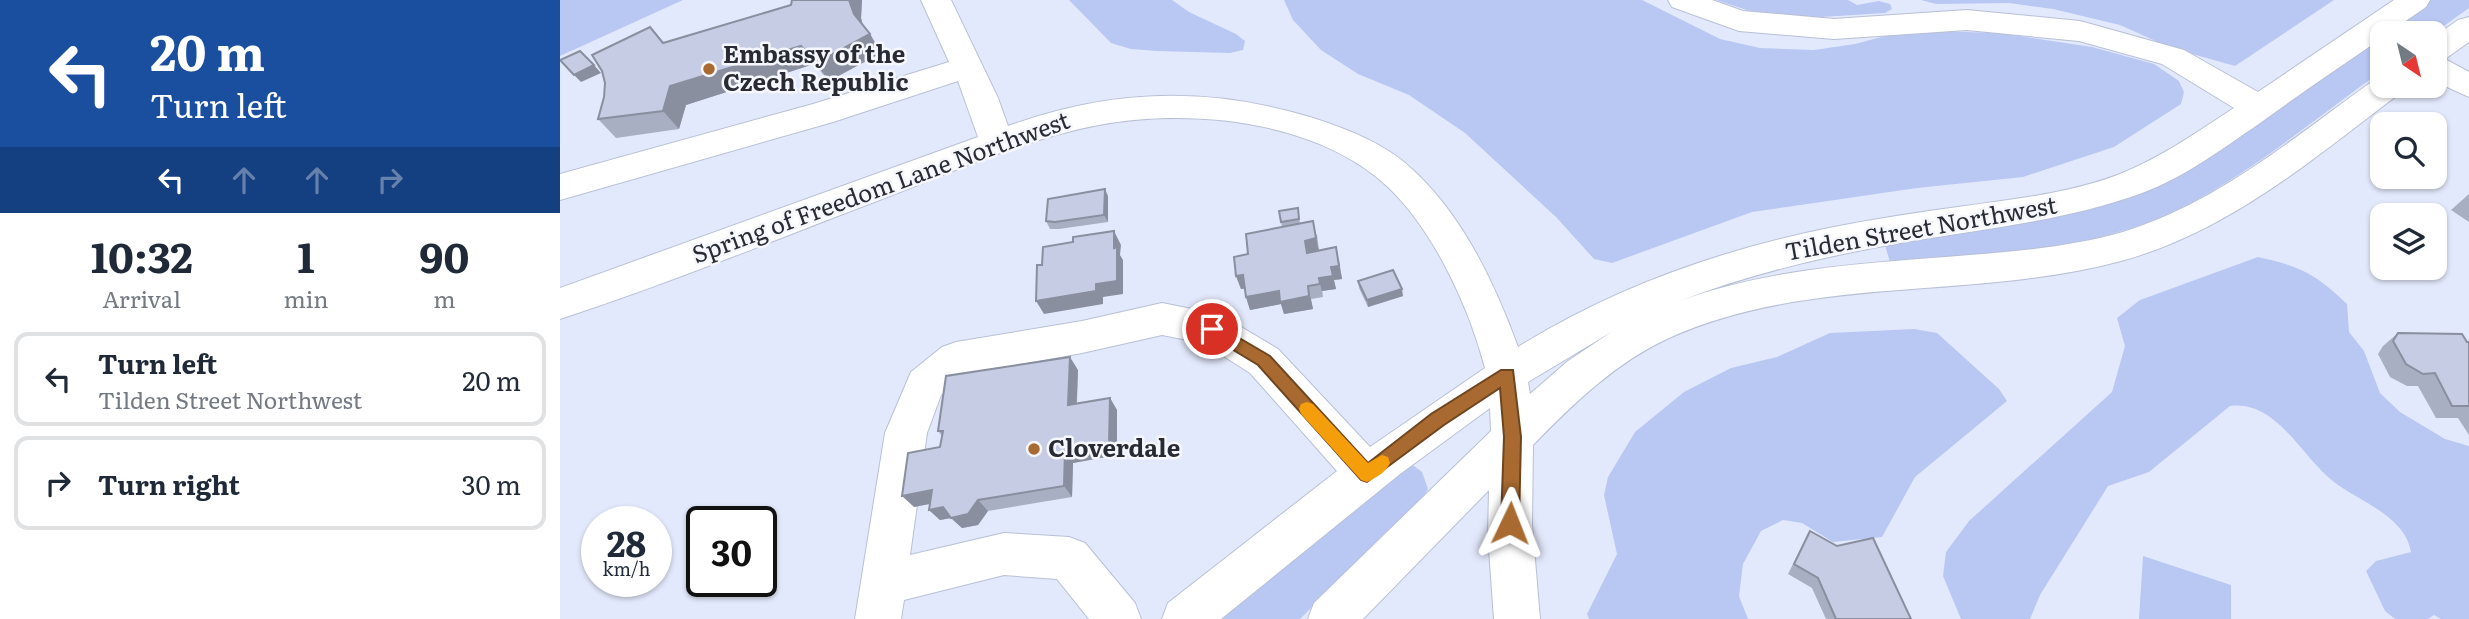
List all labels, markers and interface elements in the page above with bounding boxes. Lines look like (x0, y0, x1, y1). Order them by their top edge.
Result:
text: 20 m (150, 13, 265, 86)
north arrow (2370, 21, 2446, 98)
map controls (2370, 21, 2447, 280)
icon: left (35, 28, 126, 119)
place label: Embassy of the Czech Republic (723, 35, 908, 98)
marker: Embassy of the Czech Republic (701, 61, 717, 77)
text: Turn left (150, 80, 287, 128)
street label: Spring of Freedom Lane Northwest (686, 101, 1074, 270)
button: search (2370, 112, 2447, 189)
icon: left (152, 161, 190, 199)
icon: ahead (225, 161, 263, 199)
icon: ahead (298, 161, 336, 199)
icon: right (371, 161, 409, 199)
street label: Tilden Street Northwest (1782, 185, 2060, 268)
button: layers (2370, 203, 2447, 280)
text: 10:32 (91, 224, 193, 286)
text: 1 (297, 224, 315, 286)
text: 90 (419, 224, 469, 286)
text: Arrival (102, 281, 181, 315)
text: min (283, 281, 329, 315)
text: m (433, 281, 455, 315)
pin (1182, 299, 1242, 359)
icon: arrive (1193, 310, 1231, 348)
text: Turn left (98, 343, 217, 382)
icon: left (39, 360, 77, 398)
text: 20 m (462, 360, 521, 399)
text: Tilden Street Northwest (98, 382, 362, 416)
place label: Cloverdale (1048, 429, 1180, 464)
marker: Cloverdale (1026, 441, 1042, 457)
icon: right (39, 464, 77, 502)
text: Turn right (98, 464, 240, 503)
text: 30 m (461, 464, 521, 503)
position arrow (1473, 486, 1547, 560)
speed limit sign: 30 (686, 506, 777, 597)
text: 28 (607, 516, 646, 568)
text: km/h (603, 555, 650, 582)

